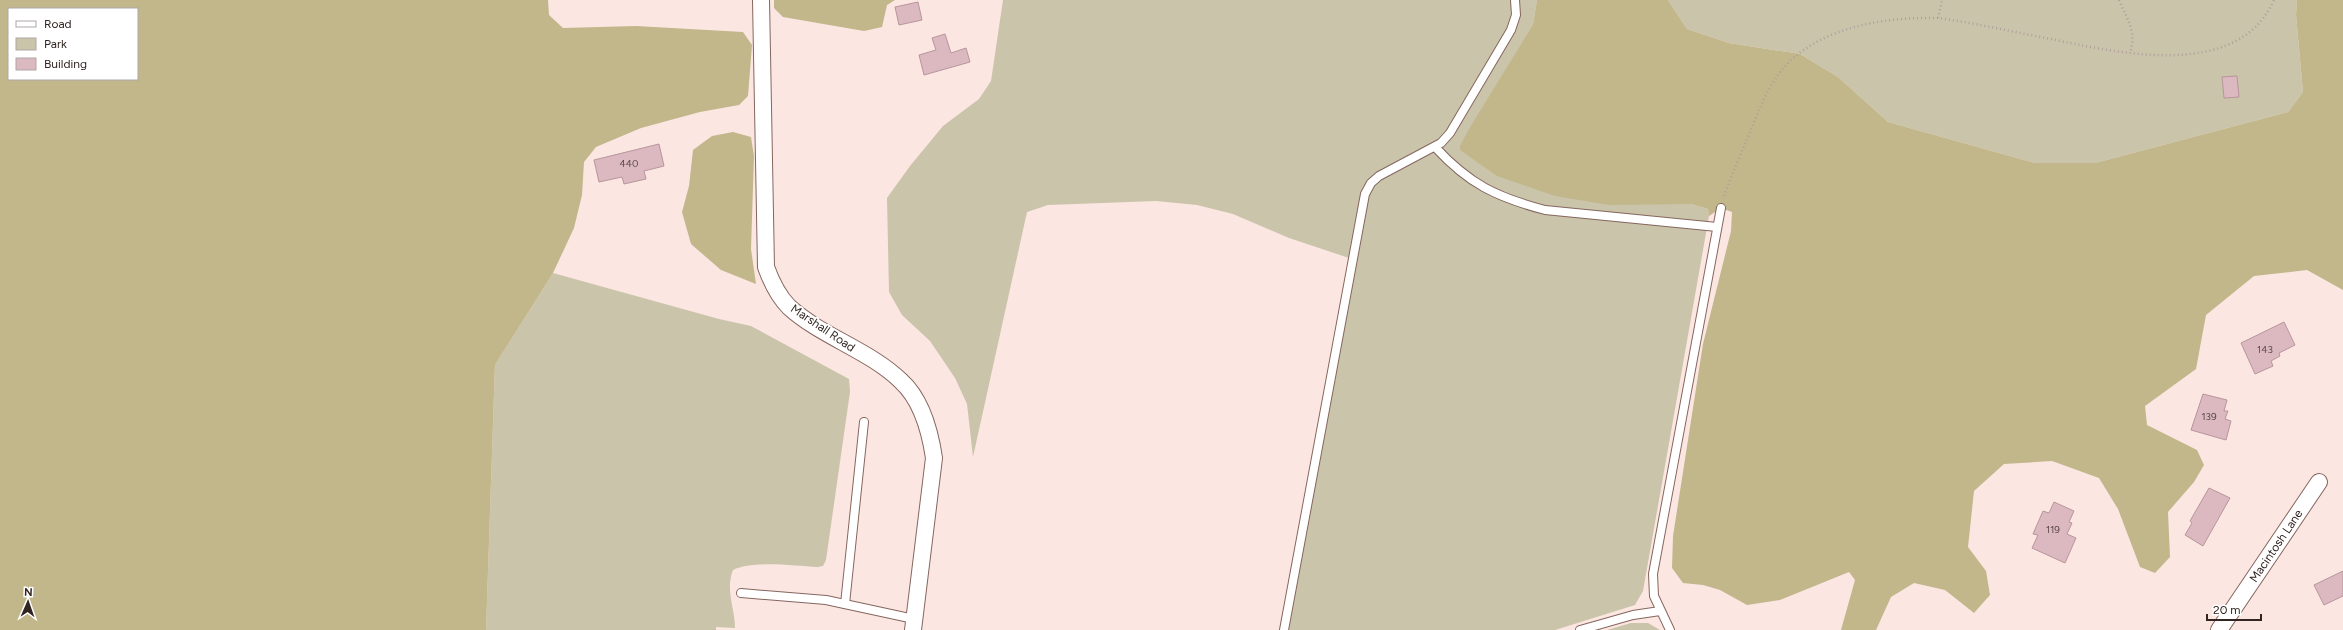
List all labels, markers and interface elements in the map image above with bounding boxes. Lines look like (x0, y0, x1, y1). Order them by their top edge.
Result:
legend (8, 8, 138, 80)
text: Road (44, 17, 72, 31)
text: Park (44, 37, 67, 51)
text: Building (44, 57, 87, 71)
house number: 440 (620, 157, 638, 170)
street label: Marshall Road (788, 301, 858, 355)
house number: 143 (2257, 343, 2273, 356)
house number: 139 (2201, 410, 2217, 423)
street label: Macintosh Lane (2247, 507, 2306, 585)
house number: 119 (2046, 523, 2060, 536)
north arrow (8, 582, 48, 622)
text: N (24, 586, 33, 599)
scale bar (2207, 596, 2261, 622)
text: 20 m (2213, 603, 2241, 617)

